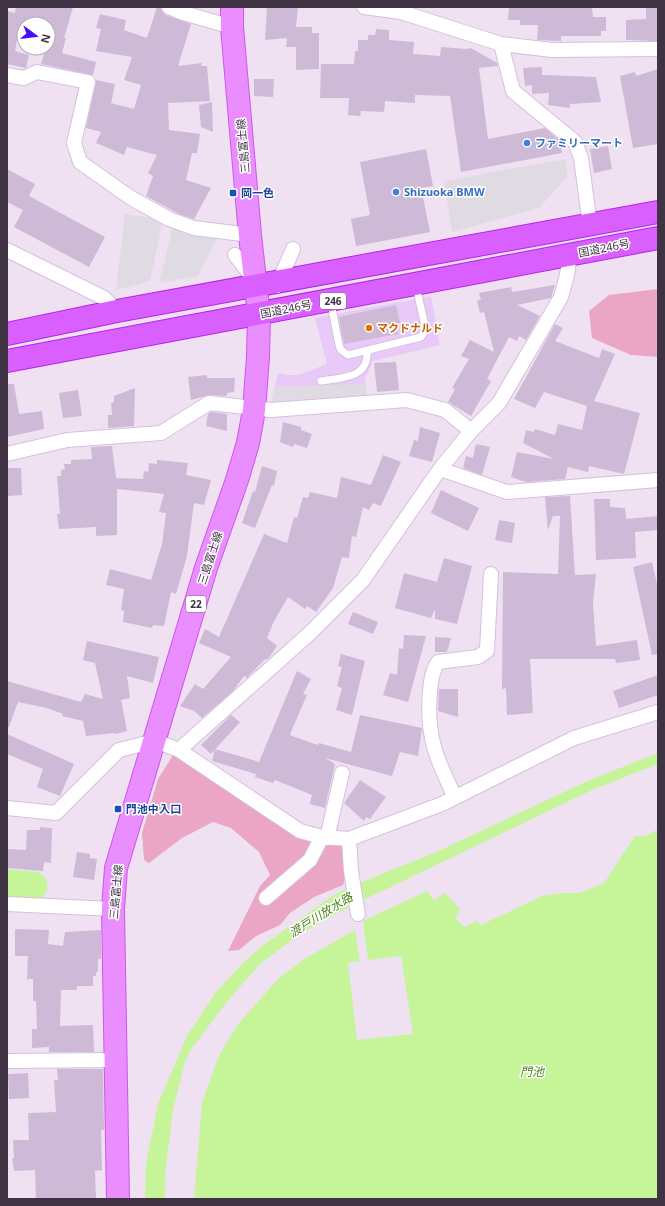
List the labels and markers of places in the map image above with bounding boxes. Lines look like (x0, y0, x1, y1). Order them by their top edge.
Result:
place label: ファミリーマート (535, 135, 623, 150)
marker: ファミリーマート (522, 138, 532, 148)
place label: Shizuoka BMW (404, 184, 485, 199)
place label: 岡一色 (241, 185, 274, 200)
marker: Shizuoka BMW (391, 187, 401, 197)
marker: 岡一色 (228, 188, 238, 198)
place label: マクドナルド (377, 320, 443, 335)
marker: マクドナルド (364, 323, 374, 333)
place label: 門池中入口 (126, 801, 181, 816)
marker: 門池中入口 (113, 804, 123, 814)

